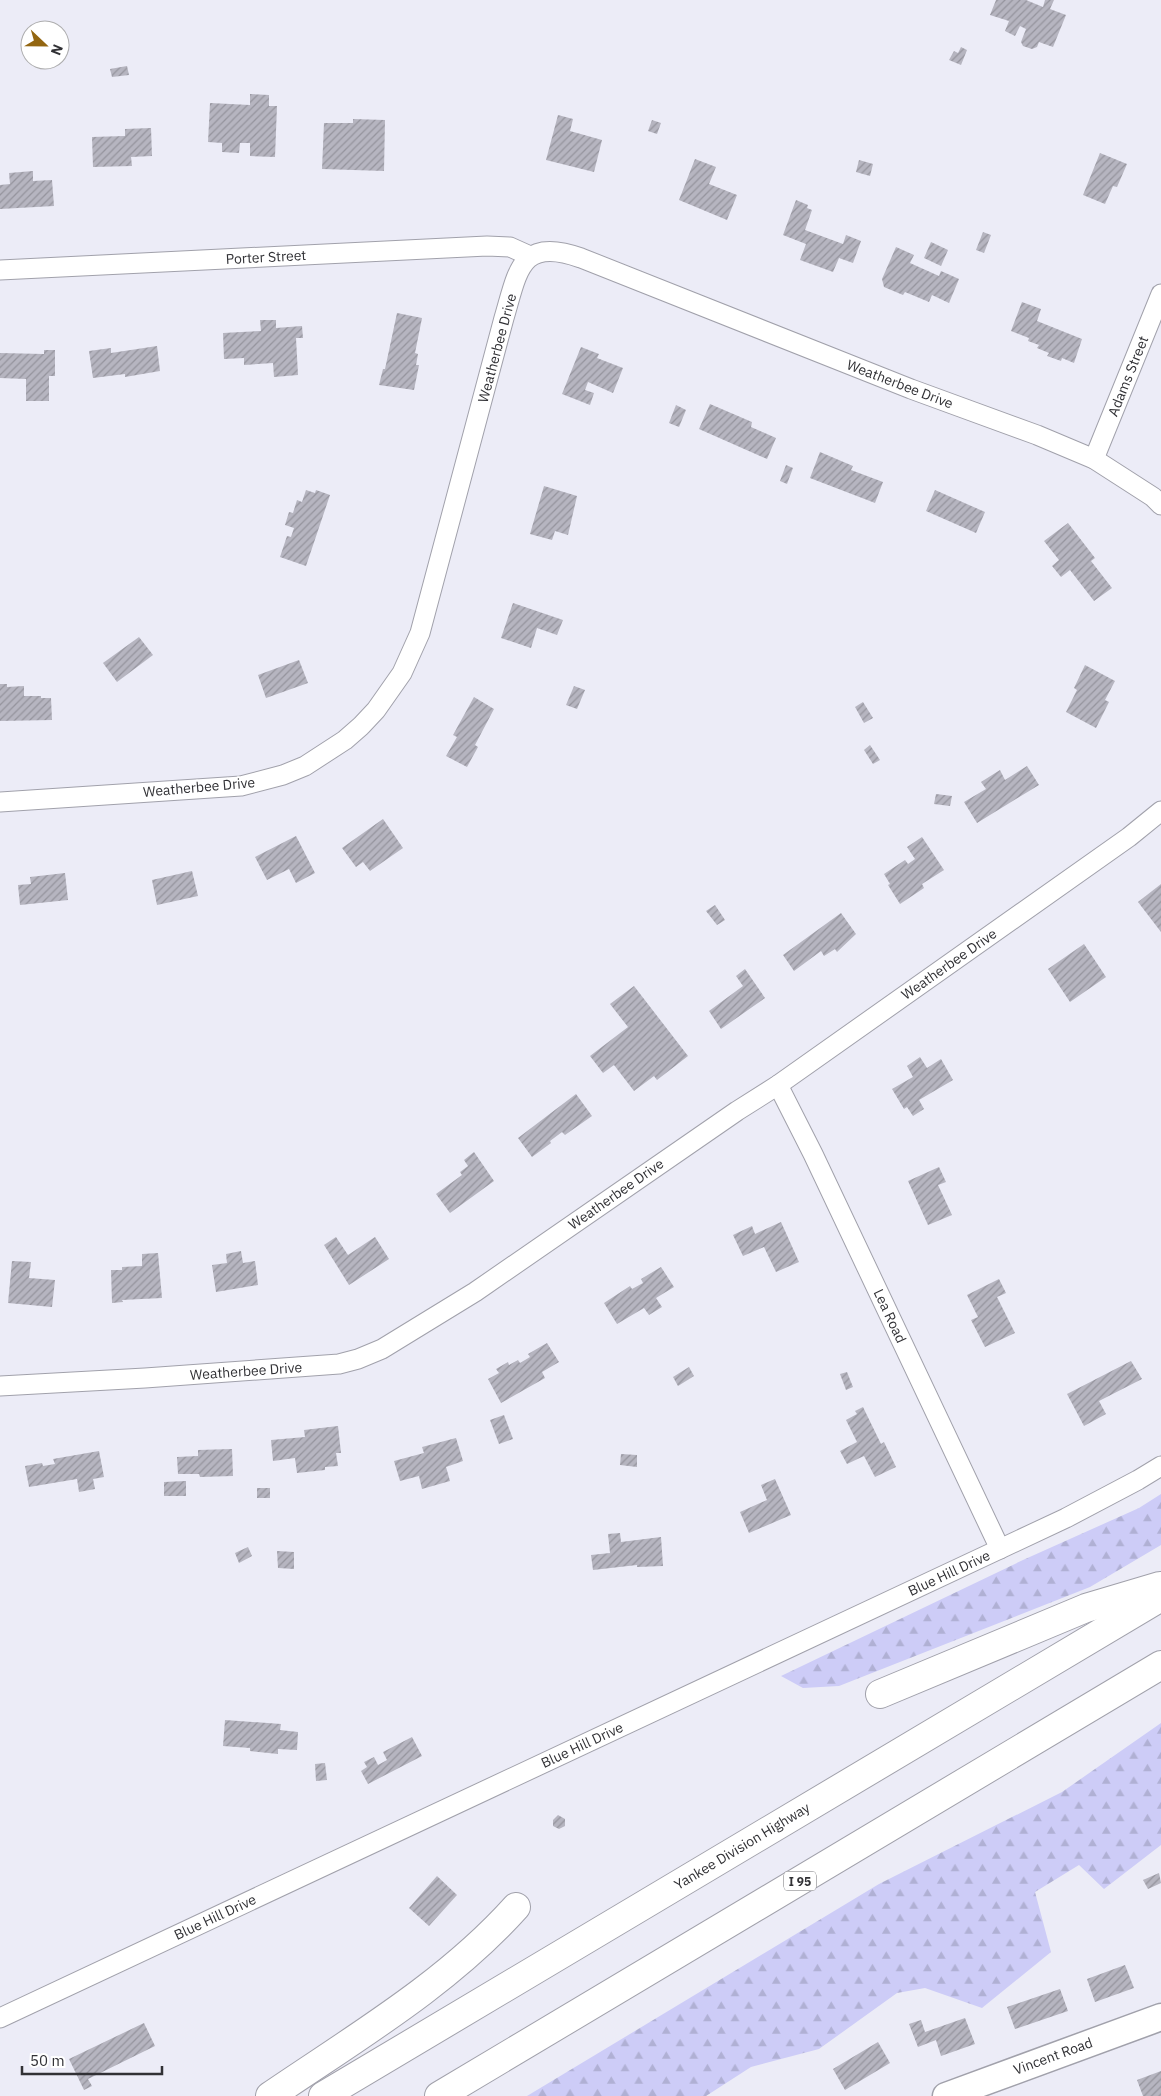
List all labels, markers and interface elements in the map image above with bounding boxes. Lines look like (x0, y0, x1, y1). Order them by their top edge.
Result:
north arrow (20, 20, 70, 70)
text: N (47, 42, 67, 58)
street label: Porter Street (225, 246, 307, 268)
street label: Weatherbee Drive (474, 291, 520, 405)
street label: Adams Street (1104, 333, 1152, 419)
street label: Weatherbee Drive (844, 355, 956, 413)
street label: Weatherbee Drive (142, 773, 256, 801)
street label: Weatherbee Drive (898, 924, 1000, 1004)
street label: Weatherbee Drive (565, 1154, 667, 1234)
street label: Lea Road (870, 1286, 910, 1346)
street label: Weatherbee Drive (189, 1358, 303, 1384)
street label: Blue Hill Drive (905, 1546, 993, 1600)
street label: Blue Hill Drive (538, 1718, 626, 1772)
street label: Yankee Division Highway (671, 1798, 813, 1894)
road number: I 95 (784, 1872, 816, 1890)
street label: Blue Hill Drive (171, 1890, 259, 1944)
street label: Vincent Road (1011, 2033, 1095, 2079)
scale bar (22, 2044, 162, 2076)
text: 50 m (30, 2051, 65, 2070)

